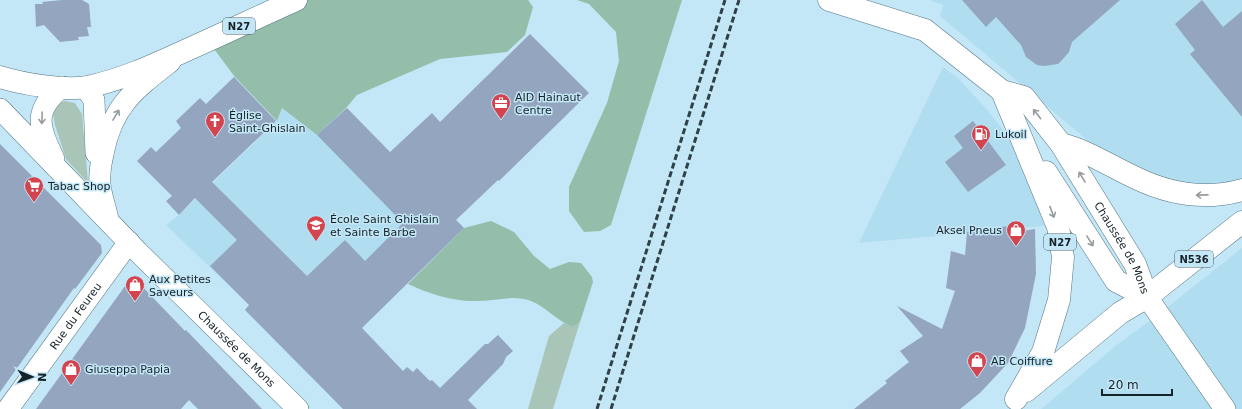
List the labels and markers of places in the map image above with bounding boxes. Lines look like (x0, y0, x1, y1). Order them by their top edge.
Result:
place label: AID Hainaut Centre (515, 91, 581, 117)
office icon: AID Hainaut Centre (490, 92, 512, 120)
place label: Église Saint-Ghislain (229, 109, 306, 135)
church icon: Église Saint-Ghislain (204, 110, 226, 138)
fuel station icon: Lukoil (970, 123, 992, 151)
place label: Lukoil (995, 128, 1027, 141)
supermarket icon: Tabac Shop (23, 175, 45, 203)
place label: Tabac Shop (47, 180, 111, 193)
place label: École Saint Ghislain et Sainte Barbe (330, 213, 439, 239)
school or university icon: École Saint Ghislain et Sainte Barbe (305, 214, 327, 242)
shop icon: Aksel Pneus (1005, 219, 1027, 247)
place label: Aksel Pneus (936, 224, 1002, 237)
place label: Aux Petites Saveurs (149, 273, 211, 299)
shop icon: Aux Petites Saveurs (124, 274, 146, 302)
shop icon: AB Coiffure (966, 350, 988, 378)
place label: AB Coiffure (991, 355, 1053, 368)
shop icon: Giuseppa Papia (60, 358, 82, 386)
place label: Giuseppa Papia (85, 363, 170, 376)

